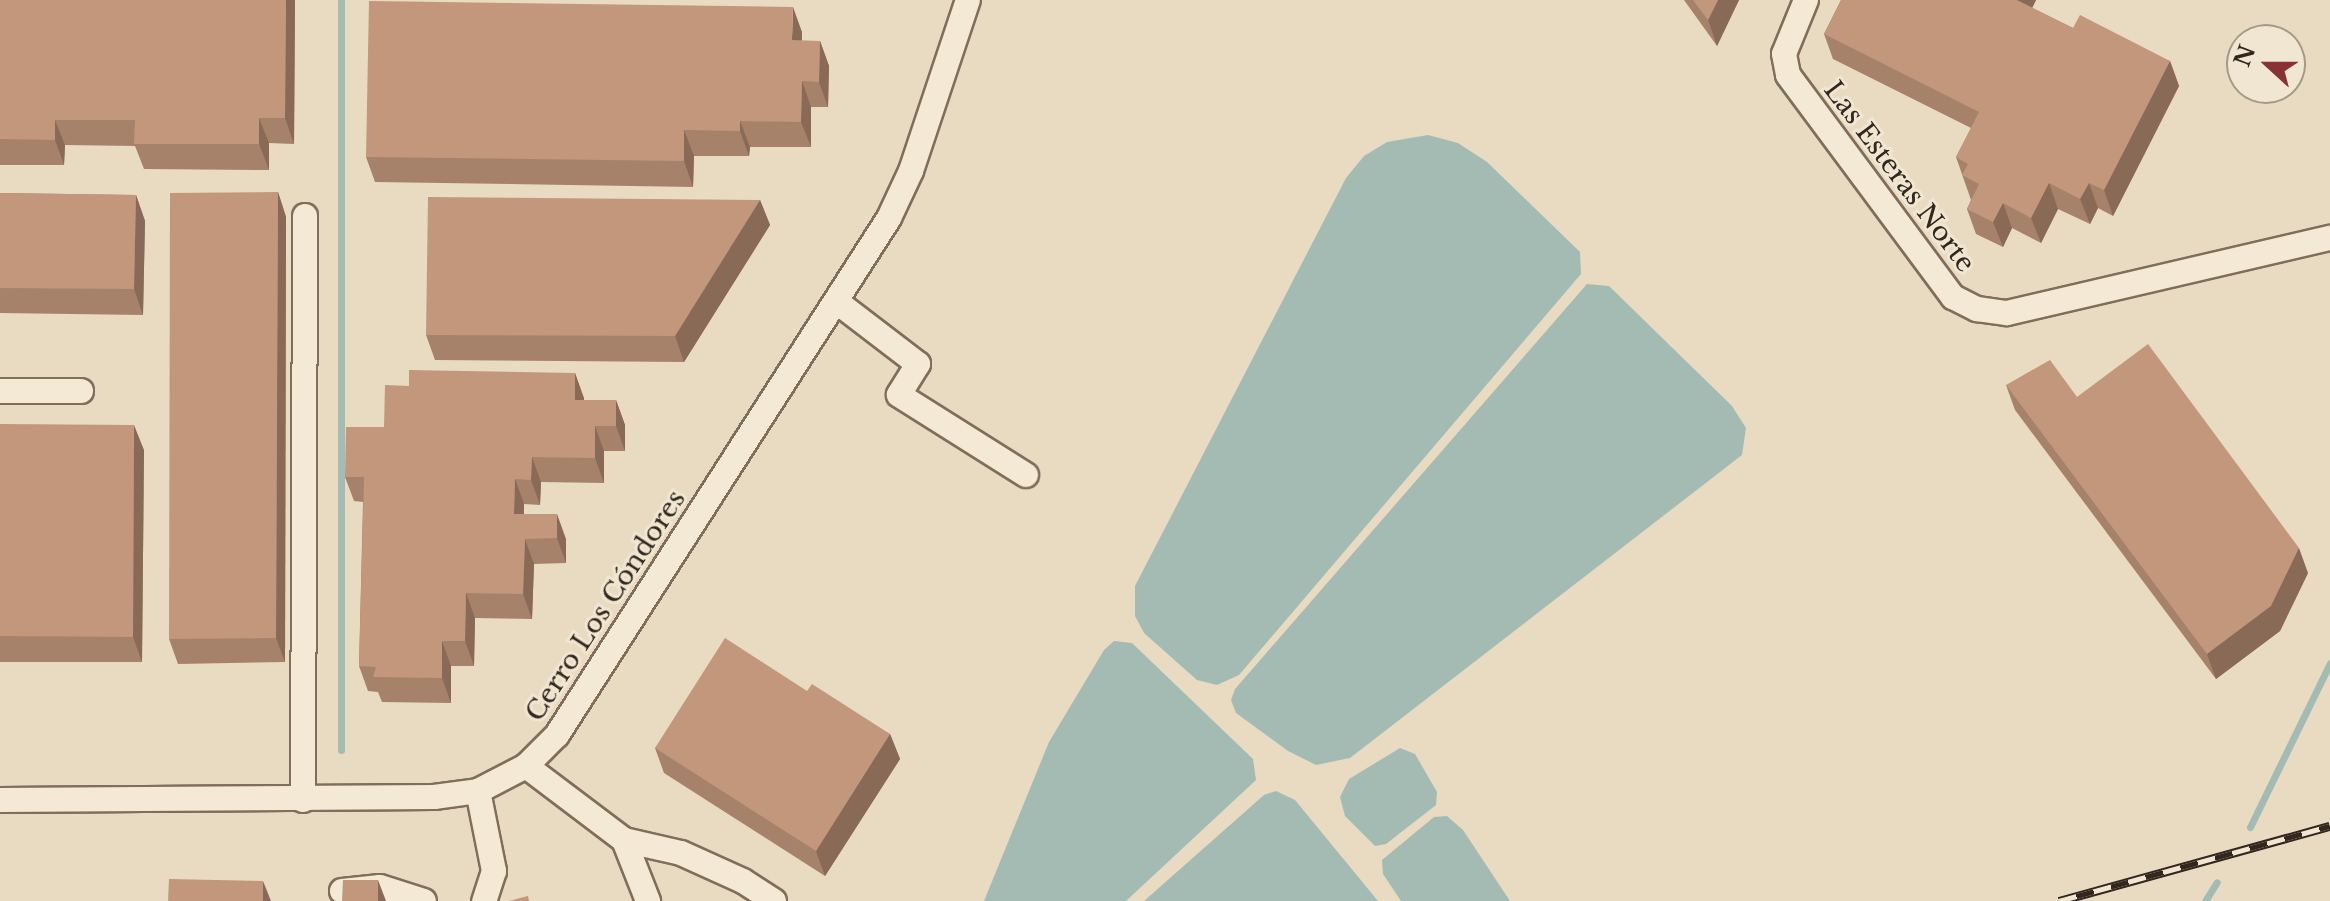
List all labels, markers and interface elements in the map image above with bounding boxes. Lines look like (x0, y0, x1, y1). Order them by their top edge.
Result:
north arrow (2226, 24, 2306, 104)
text: N (2229, 41, 2261, 70)
street label: Las Esteras Norte (1817, 75, 1981, 279)
street label: Cerro Los Cóndores (520, 485, 692, 727)

